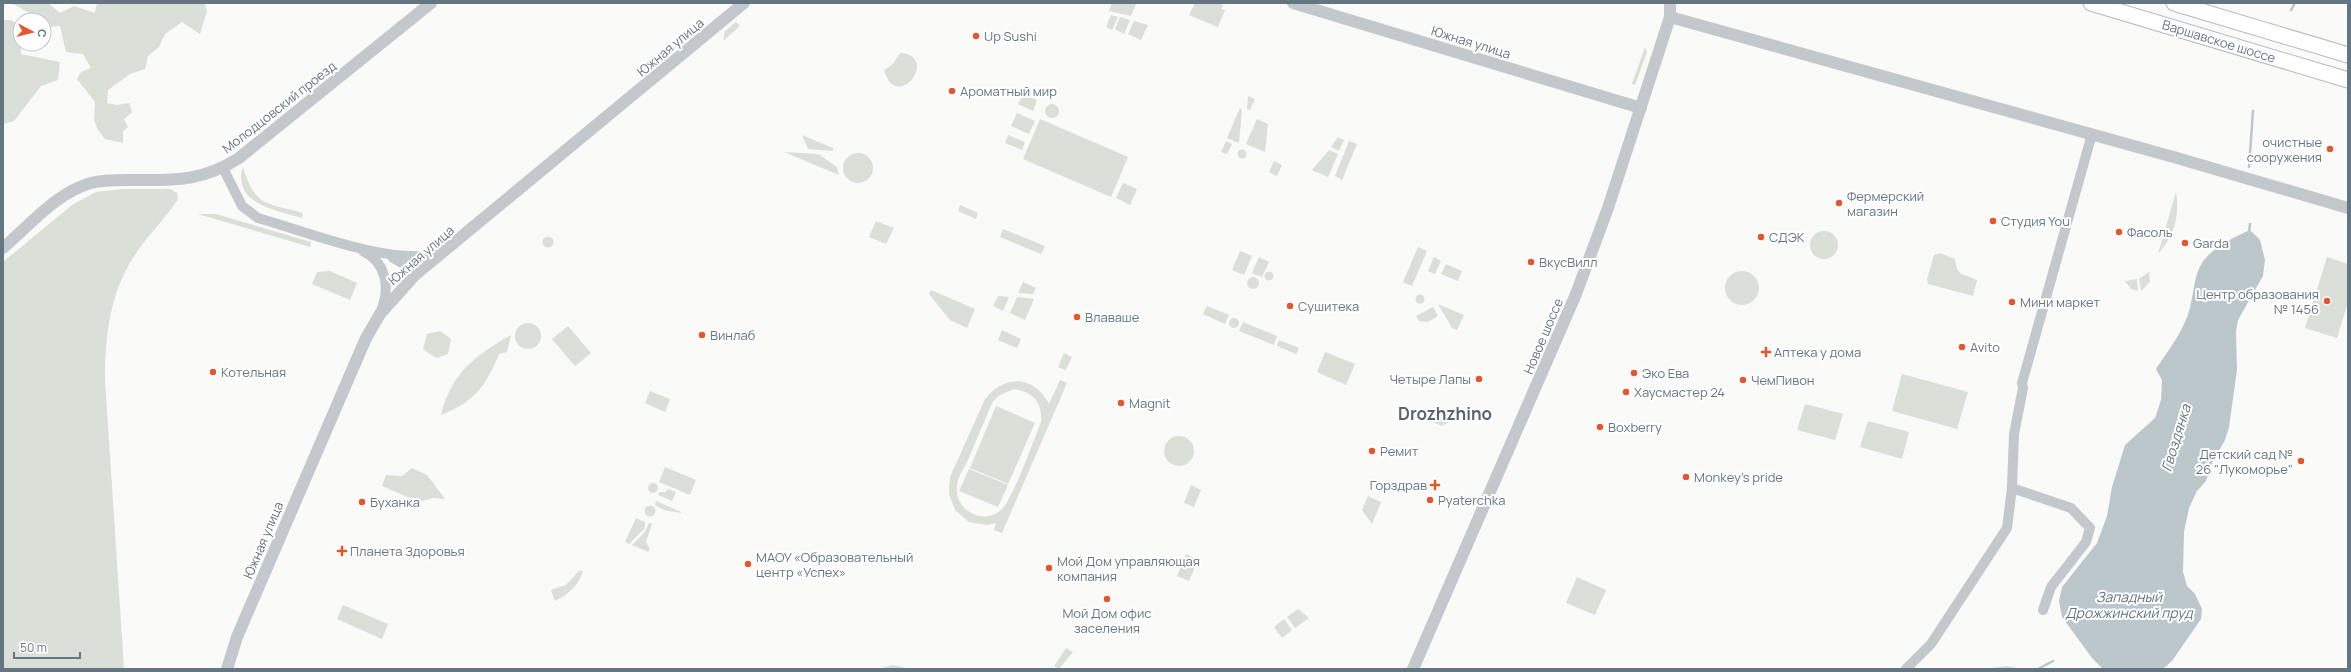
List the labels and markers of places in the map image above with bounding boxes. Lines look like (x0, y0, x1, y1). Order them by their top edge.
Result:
place label: Up Sushi (984, 27, 1037, 45)
marker: Up Sushi (971, 31, 981, 41)
place label: Ароматный мир (960, 82, 1057, 100)
marker: Ароматный мир (947, 86, 957, 96)
place label: очистные сооружения (2247, 133, 2322, 166)
marker: очистные сооружения (2325, 144, 2335, 154)
place label: Фермерский магазин (1847, 187, 1924, 220)
marker: Фермерский магазин (1834, 198, 1844, 208)
place label: Студия You (2001, 212, 2070, 230)
marker: Студия You (1988, 216, 1998, 226)
place label: Фасоль (2127, 223, 2173, 241)
marker: Фасоль (2114, 227, 2124, 237)
place label: СДЭК (1769, 228, 1805, 246)
marker: СДЭК (1756, 232, 1766, 242)
place label: Garda (2193, 234, 2229, 252)
marker: Garda (2180, 238, 2190, 248)
place label: ВкусВилл (1539, 253, 1598, 271)
marker: ВкусВилл (1526, 257, 1536, 267)
place label: Центр образования № 1456 (2197, 285, 2319, 318)
place label: Мини маркет (2020, 293, 2101, 311)
marker: Центр образования № 1456 (2322, 296, 2332, 306)
place label: Сушитека (1298, 297, 1359, 315)
marker: Мини маркет (2007, 297, 2017, 307)
marker: Сушитека (1285, 301, 1295, 311)
place label: Влаваше (1085, 308, 1140, 326)
marker: Влаваше (1072, 312, 1082, 322)
place label: Винлаб (710, 326, 756, 344)
marker: Винлаб (697, 330, 707, 340)
place label: Avito (1970, 338, 2000, 356)
marker: Avito (1957, 342, 1967, 352)
place label: Аптека у дома (1774, 343, 1861, 361)
marker: Аптека у дома (1761, 347, 1771, 357)
place label: Котельная (221, 363, 286, 381)
place label: Эко Ева (1642, 364, 1689, 382)
marker: Котельная (208, 367, 218, 377)
marker: Эко Ева (1629, 368, 1639, 378)
place label: Четыре Лапы (1389, 370, 1471, 388)
place label: ЧемПивон (1751, 371, 1815, 389)
marker: Четыре Лапы (1474, 374, 1484, 384)
marker: ЧемПивон (1738, 375, 1748, 385)
place label: Хаусмастер 24 (1634, 383, 1725, 401)
marker: Хаусмастер 24 (1621, 387, 1631, 397)
place label: Magnit (1129, 394, 1171, 412)
marker: Magnit (1116, 398, 1126, 408)
place label: Boxberry (1608, 418, 1662, 436)
marker: Boxberry (1595, 422, 1605, 432)
place label: Ремит (1380, 442, 1419, 460)
place label: Детский сад № 26 "Лукоморье" (2196, 445, 2293, 478)
marker: Ремит (1367, 446, 1377, 456)
marker: Детский сад № 26 "Лукоморье" (2296, 456, 2306, 466)
place label: Monkey’s pride (1694, 468, 1783, 486)
marker: Monkey’s pride (1681, 472, 1691, 482)
place label: Горздрав (1370, 476, 1427, 494)
marker: Горздрав (1430, 480, 1440, 490)
place label: Pyaterchka (1438, 491, 1505, 509)
place label: Буханка (370, 493, 420, 511)
marker: Pyaterchka (1425, 495, 1435, 505)
marker: Буханка (357, 497, 367, 507)
place label: Планета Здоровья (350, 542, 465, 560)
marker: Планета Здоровья (337, 546, 347, 556)
place label: МАОУ «Образовательный центр «Успех» (756, 548, 913, 581)
place label: Мой Дом управляющая компания (1057, 552, 1200, 585)
marker: МАОУ «Образовательный центр «Успех» (743, 559, 753, 569)
marker: Мой Дом управляющая компания (1044, 563, 1054, 573)
marker: Мой Дом офис заселения (1102, 594, 1112, 604)
place label: Мой Дом офис заселения (1062, 604, 1152, 637)

